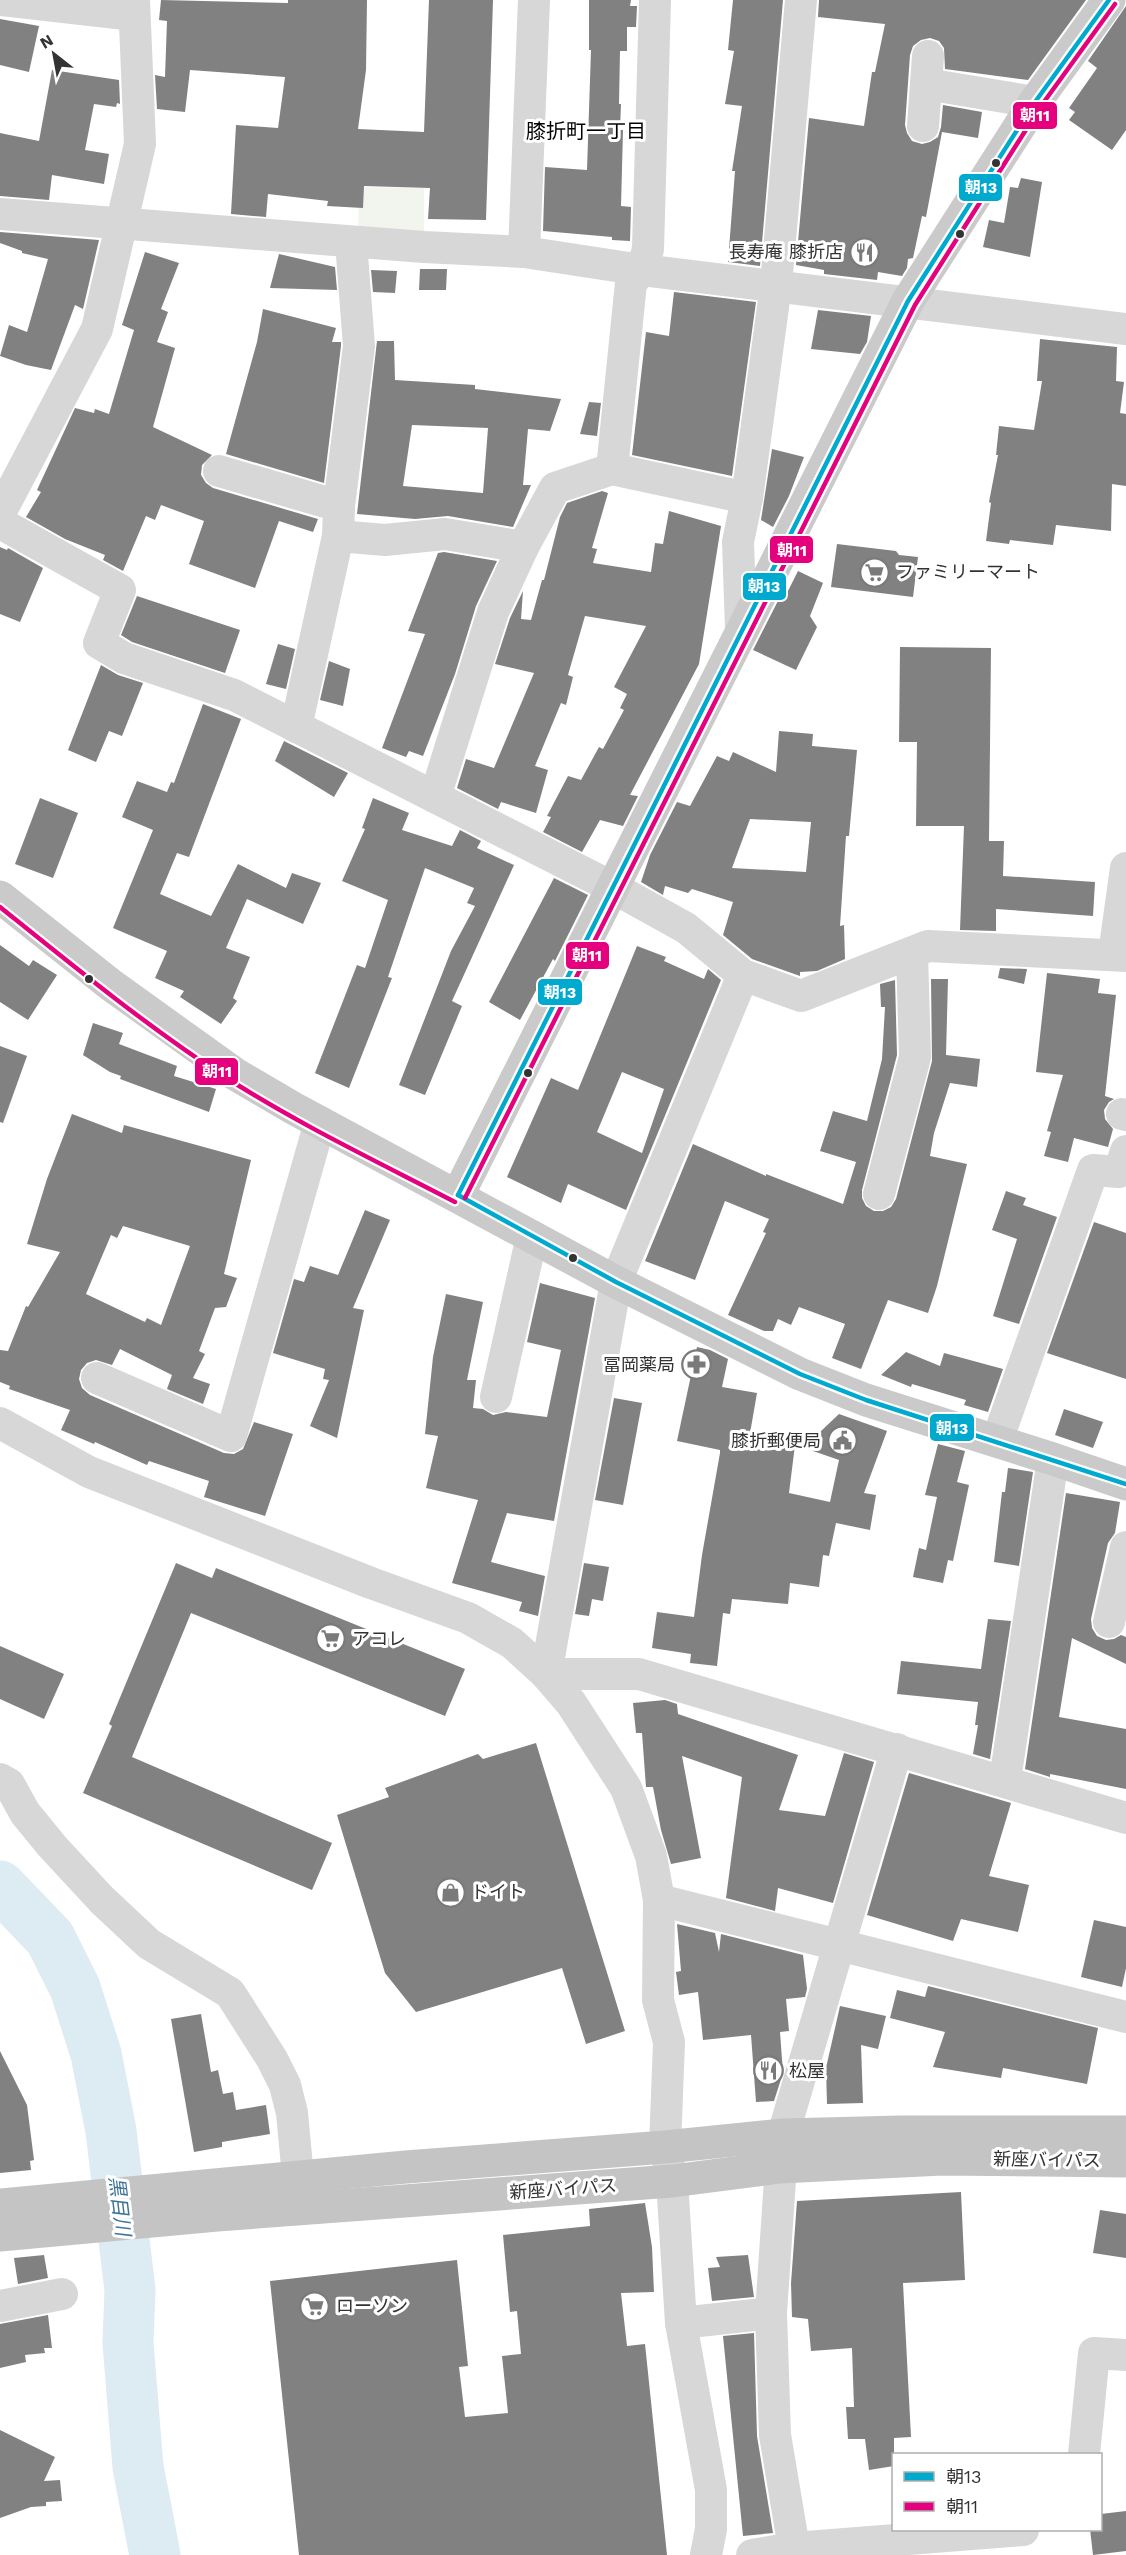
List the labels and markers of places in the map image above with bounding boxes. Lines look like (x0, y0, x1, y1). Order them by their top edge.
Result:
unlabelled marker (990, 157, 1002, 169)
unlabelled marker (954, 228, 966, 240)
restaurant icon: 長寿庵 膝折店 (848, 236, 880, 268)
place label: 長寿庵 膝折店 (729, 241, 843, 262)
supermarket icon: ファミリーマート (859, 556, 891, 588)
place label: ファミリーマート (896, 561, 1040, 582)
unlabelled marker (83, 973, 95, 985)
unlabelled marker (522, 1067, 534, 1079)
unlabelled marker (567, 1252, 579, 1264)
pharmacy icon: 冨岡薬局 (680, 1349, 712, 1381)
place label: 冨岡薬局 (603, 1354, 675, 1375)
public building icon: 膝折郵便局 (826, 1425, 858, 1457)
place label: 膝折郵便局 (731, 1430, 821, 1451)
supermarket icon: アコレ (315, 1623, 347, 1655)
place label: アコレ (352, 1628, 406, 1649)
shop icon: ドイト (434, 1876, 466, 1908)
place label: ドイト (471, 1881, 525, 1902)
restaurant icon: 松屋 (752, 2055, 784, 2087)
place label: 松屋 (789, 2060, 825, 2081)
supermarket icon: ローソン (299, 2290, 331, 2322)
place label: ローソン (336, 2295, 408, 2316)

